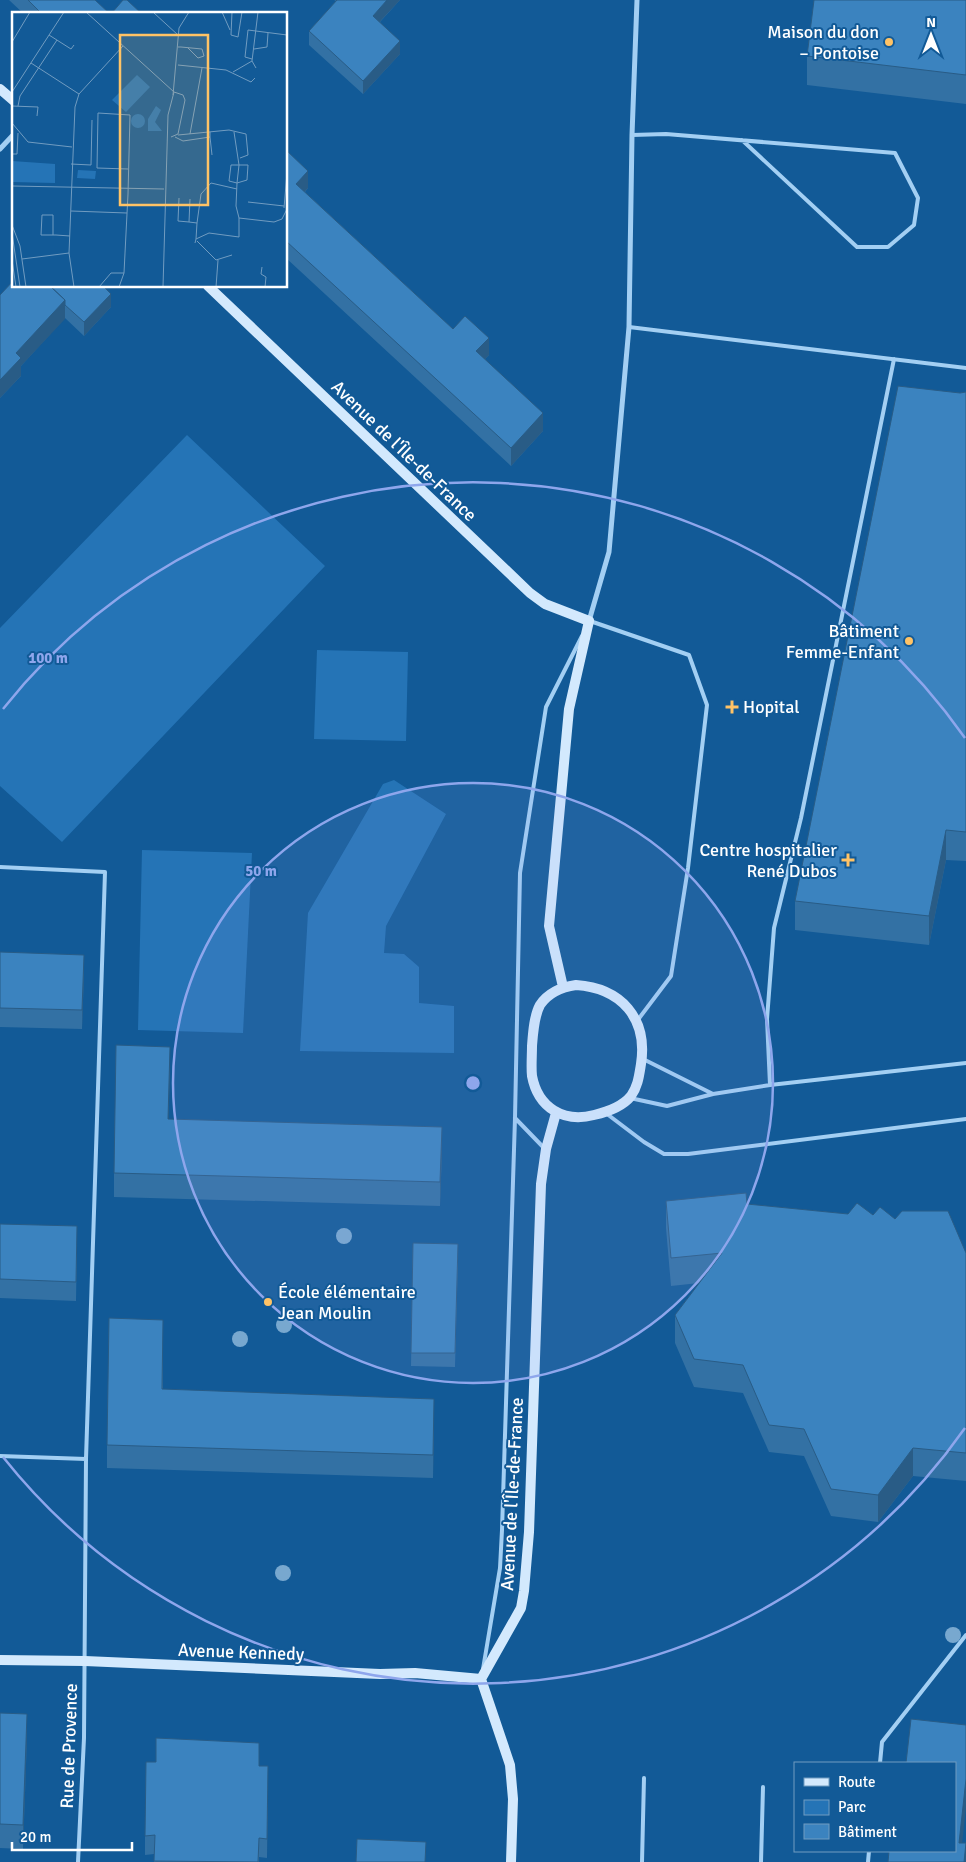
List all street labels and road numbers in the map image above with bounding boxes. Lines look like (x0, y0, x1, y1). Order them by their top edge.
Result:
street label: Avenue de l'Île-de-France (327, 376, 481, 526)
street label: Avenue de l'Île-de-France (496, 1397, 528, 1591)
street label: Avenue Kennedy (177, 1639, 305, 1665)
street label: Rue de Provence (56, 1683, 82, 1809)

